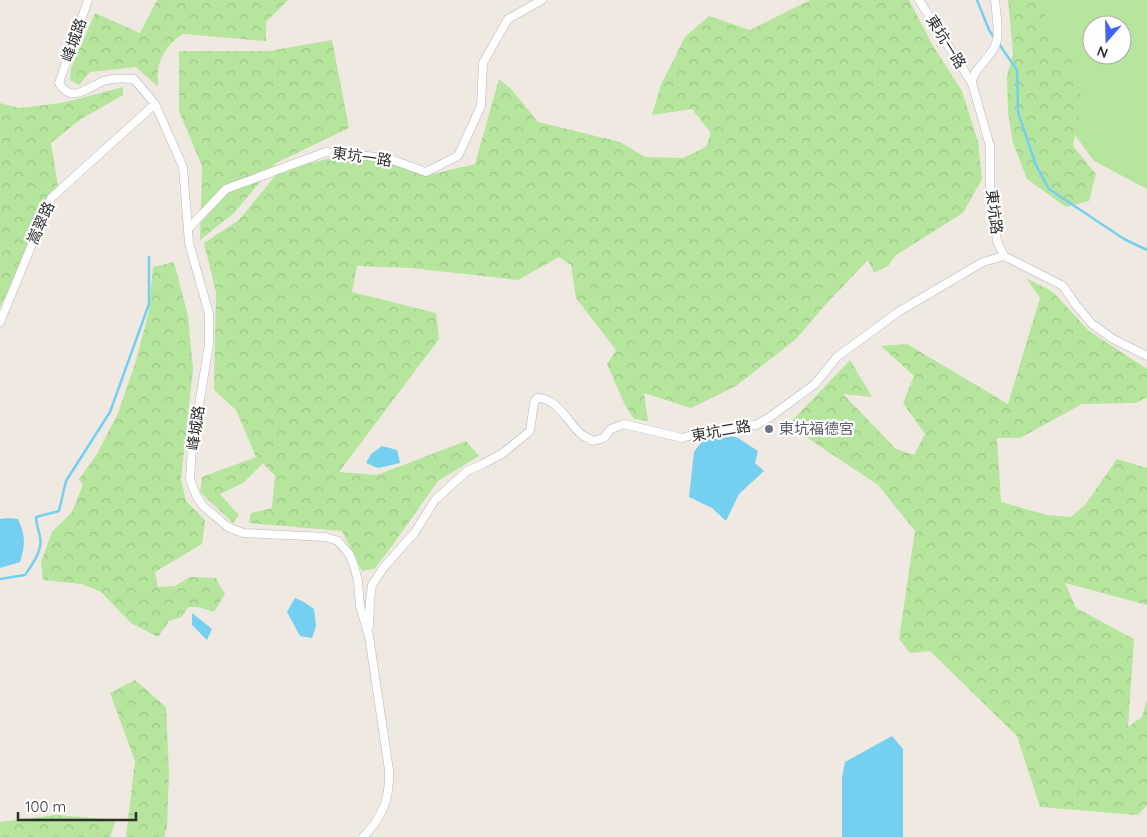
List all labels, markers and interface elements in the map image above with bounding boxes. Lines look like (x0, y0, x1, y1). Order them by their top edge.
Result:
street label: 東坑一路 (922, 11, 970, 72)
street label: 峰城路 (57, 15, 90, 64)
north arrow (1082, 15, 1132, 65)
text: N (1095, 42, 1110, 62)
street label: 東坑一路 (331, 143, 393, 170)
street label: 東坑路 (982, 188, 1007, 235)
street label: 嵩翠路 (23, 198, 58, 247)
street label: 峰城路 (183, 404, 208, 452)
street label: 東坑二路 (690, 416, 752, 445)
place label: 東坑福德宮 (779, 419, 854, 438)
marker: 東坑福德宮 (763, 423, 775, 435)
scale bar (18, 790, 135, 822)
text: 100 m (25, 797, 66, 816)

